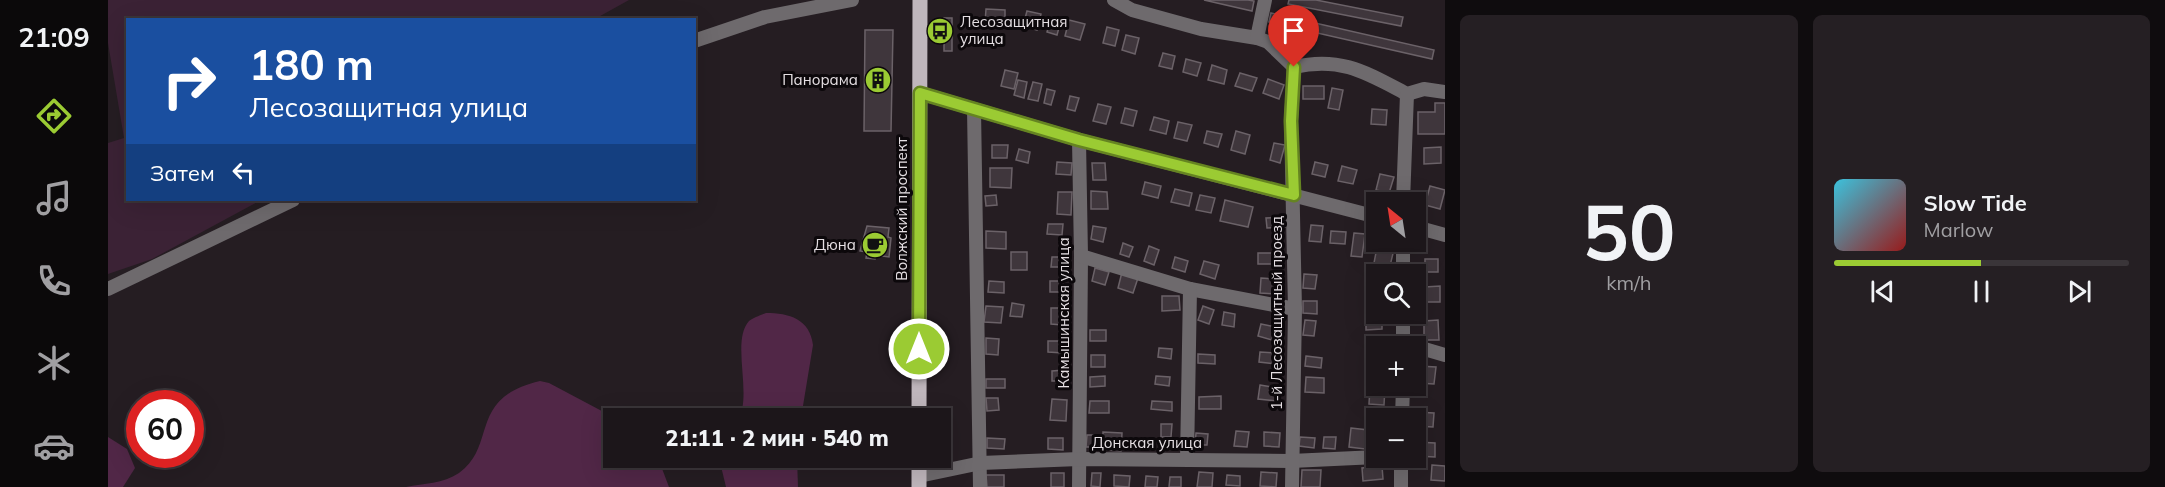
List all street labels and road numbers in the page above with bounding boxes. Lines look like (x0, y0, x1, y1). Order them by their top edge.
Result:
street label: Волжский проспект (892, 137, 911, 281)
street label: 1-й Лесозащитный проезд (1267, 216, 1286, 410)
street label: Камышинская улица (1054, 237, 1073, 389)
street label: Донская улица (1092, 433, 1202, 452)

